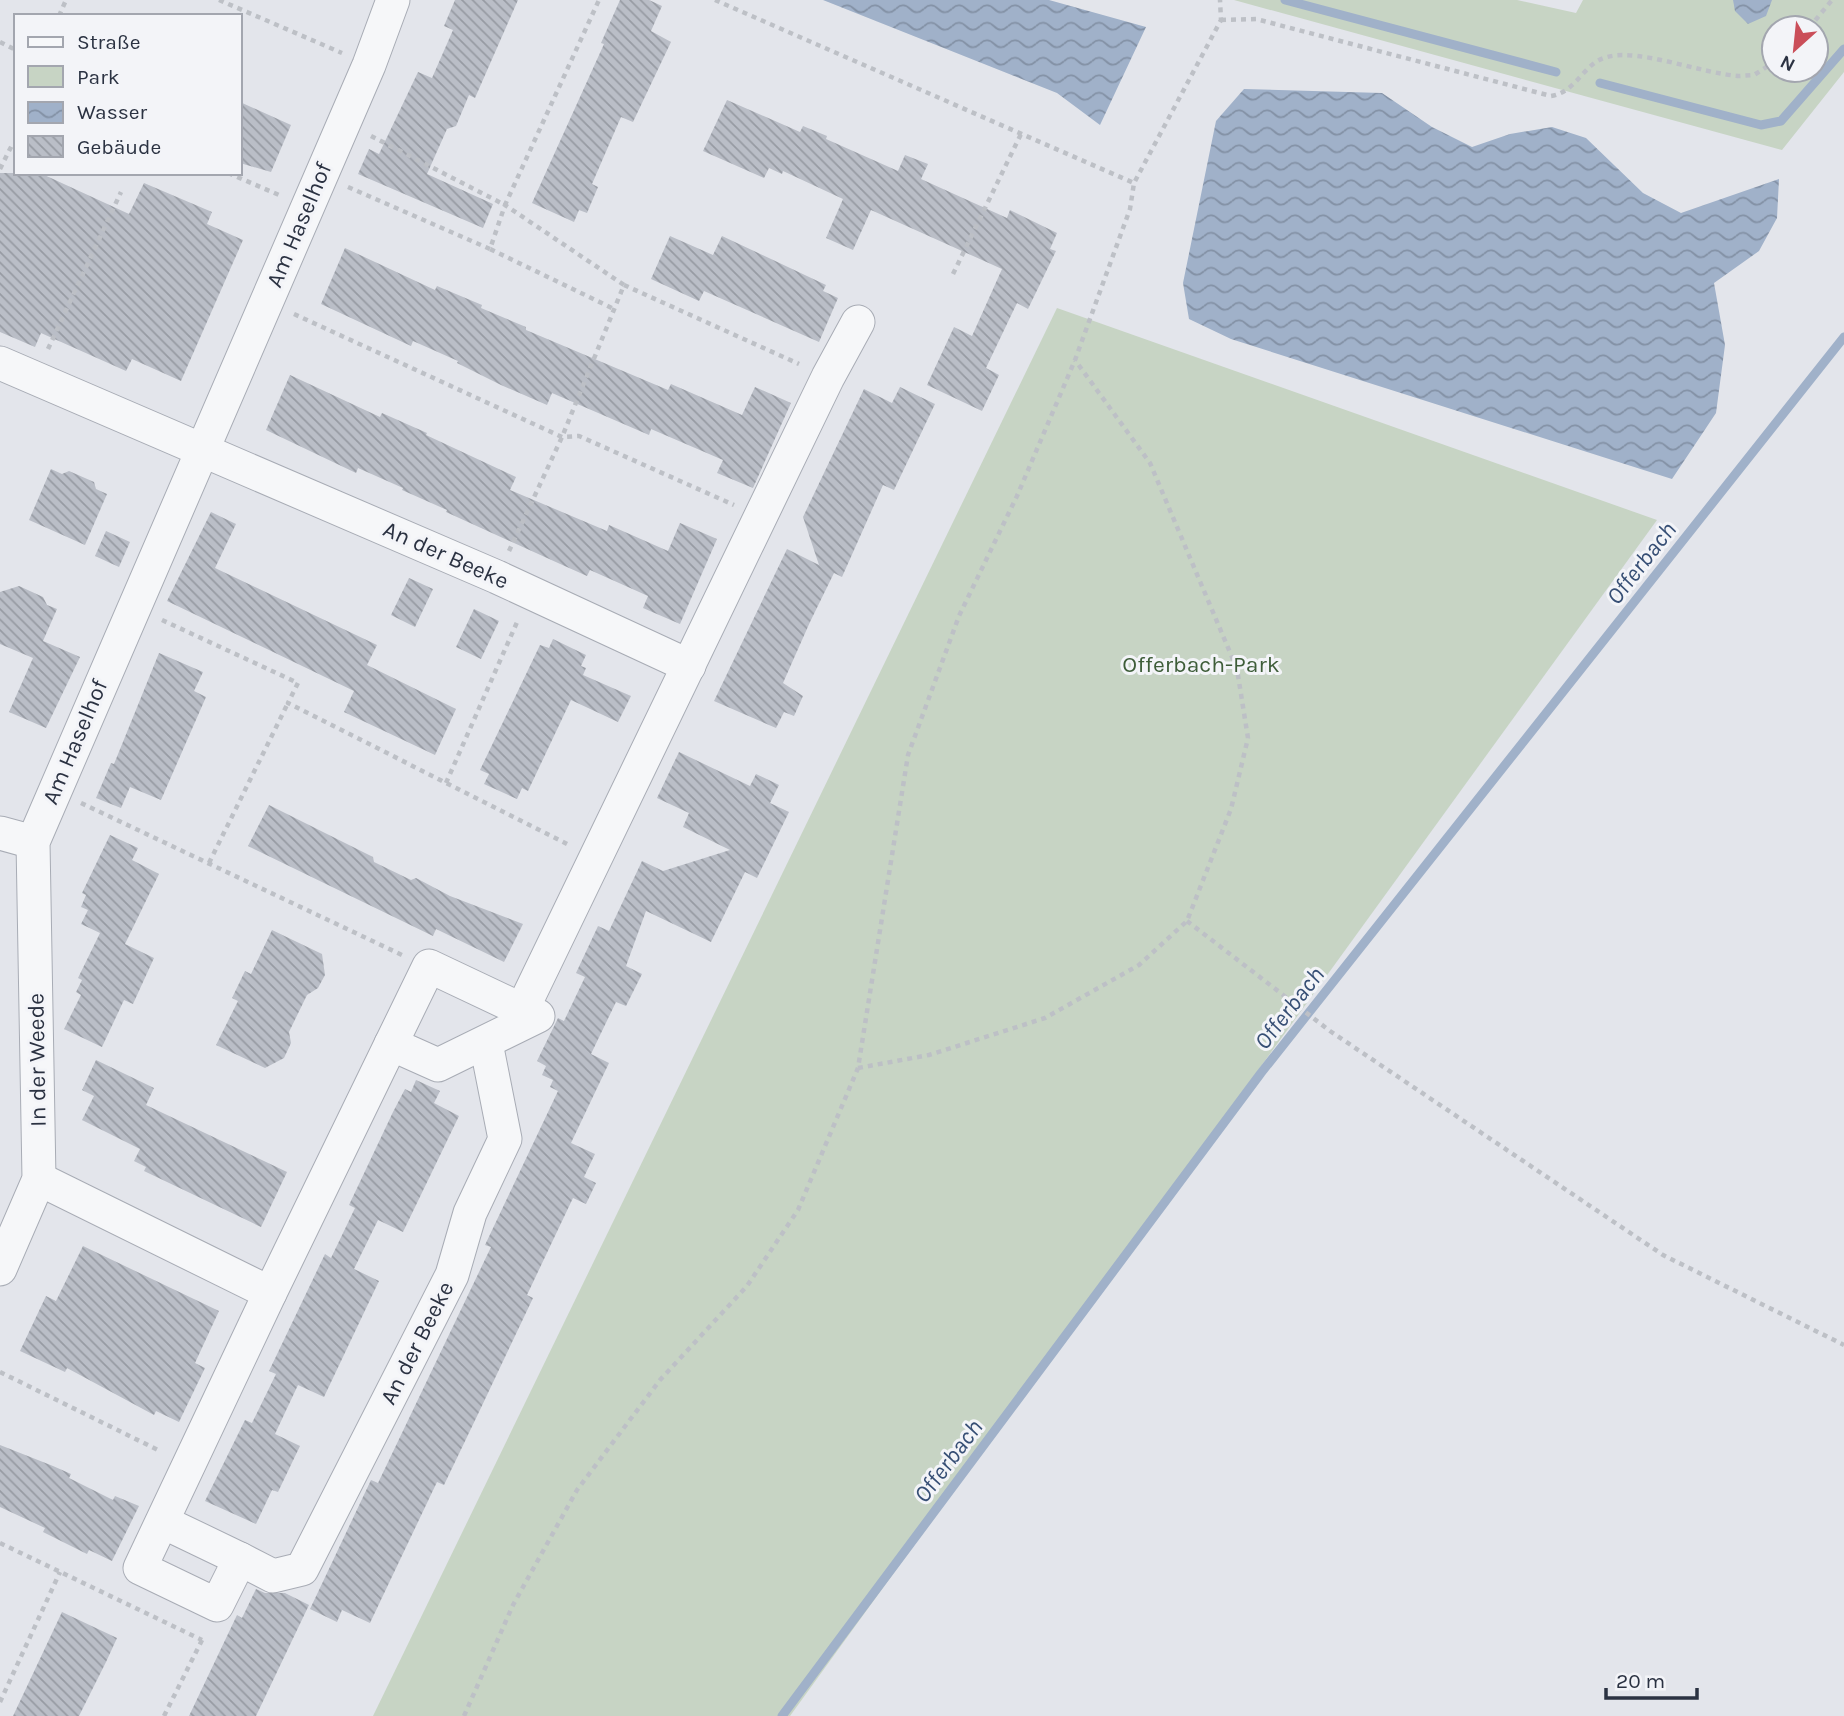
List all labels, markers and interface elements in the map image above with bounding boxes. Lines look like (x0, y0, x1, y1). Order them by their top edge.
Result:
legend (14, 14, 242, 175)
north arrow (1760, 14, 1830, 84)
text: Straße (77, 30, 140, 54)
text: N (1777, 50, 1799, 76)
text: Park (77, 65, 120, 89)
text: Wasser (77, 100, 148, 124)
text: Gebäude (77, 135, 161, 159)
street label: Am Haselhof (261, 158, 337, 291)
street label: An der Beeke (379, 515, 513, 595)
water label: Offerbach (1600, 516, 1682, 610)
park label: Offerbach-Park (1122, 651, 1280, 678)
street label: Am Haselhof (37, 675, 113, 808)
water label: Offerbach (1248, 961, 1330, 1055)
street label: In der Weede (22, 993, 52, 1127)
street label: An der Beeke (374, 1277, 460, 1409)
water label: Offerbach (908, 1414, 988, 1508)
scale bar (1606, 1656, 1697, 1700)
text: 20 m (1616, 1669, 1665, 1693)

